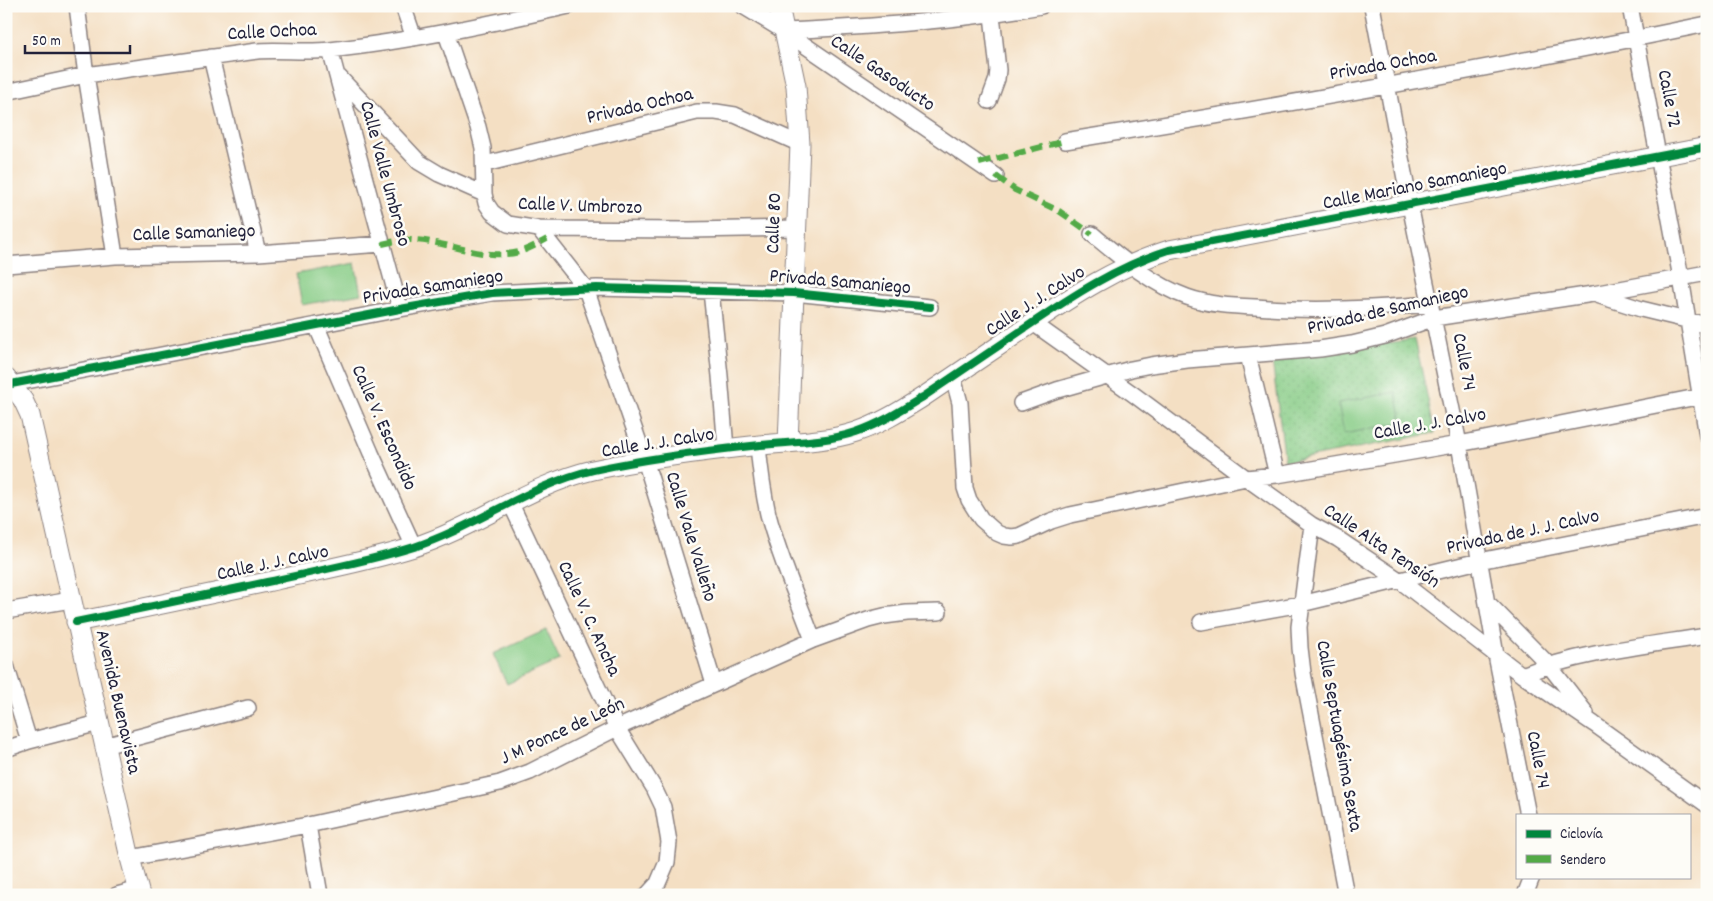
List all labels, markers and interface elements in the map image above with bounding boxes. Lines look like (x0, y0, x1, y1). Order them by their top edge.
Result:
street label: Calle Ochoa (227, 17, 318, 49)
scale bar (25, 22, 130, 54)
street label: Calle Gasoducto (824, 28, 940, 120)
text: 50 m (32, 31, 61, 53)
street label: Privada Ochoa (1327, 43, 1439, 89)
street label: Calle 72 (1649, 68, 1687, 130)
street label: Privada Ochoa (584, 81, 696, 133)
street label: Calle Valle Umbroso (351, 98, 417, 250)
street label: Calle Mariano Samaniego (1320, 155, 1510, 219)
street label: Calle V. Umbrozo (517, 191, 643, 223)
street label: Calle 80 (760, 192, 790, 254)
street label: Calle Samaniego (132, 218, 256, 250)
street label: Calle J. J. Calvo (981, 259, 1091, 345)
street label: Privada Samaniego (361, 263, 505, 313)
street label: Privada Samaniego (768, 263, 912, 303)
street label: Privada de Samaniego (1305, 279, 1471, 343)
street label: Calle 74 (1444, 331, 1482, 393)
street label: Calle V. Escondido (343, 361, 423, 495)
street label: Calle J. J. Calvo (1372, 401, 1489, 449)
street label: Calle J. J. Calvo (600, 421, 716, 467)
street label: Calle Vale Valleño (657, 468, 723, 606)
street label: Calle Alta Tensión (1317, 498, 1445, 596)
street label: Privada de J. J. Calvo (1444, 503, 1602, 563)
street label: Calle J. J. Calvo (214, 538, 332, 590)
street label: Calle V. C. Ancha (549, 557, 627, 682)
street label: Avenida Buenavista (87, 627, 147, 777)
street label: Calle Septuagésima Sexta (1307, 638, 1369, 834)
street label: J M Ponce de León (496, 691, 630, 773)
street label: Calle 74 (1518, 729, 1556, 791)
legend (1516, 814, 1690, 878)
text: Ciclovía (1560, 824, 1603, 846)
text: Sendero (1560, 850, 1606, 872)

